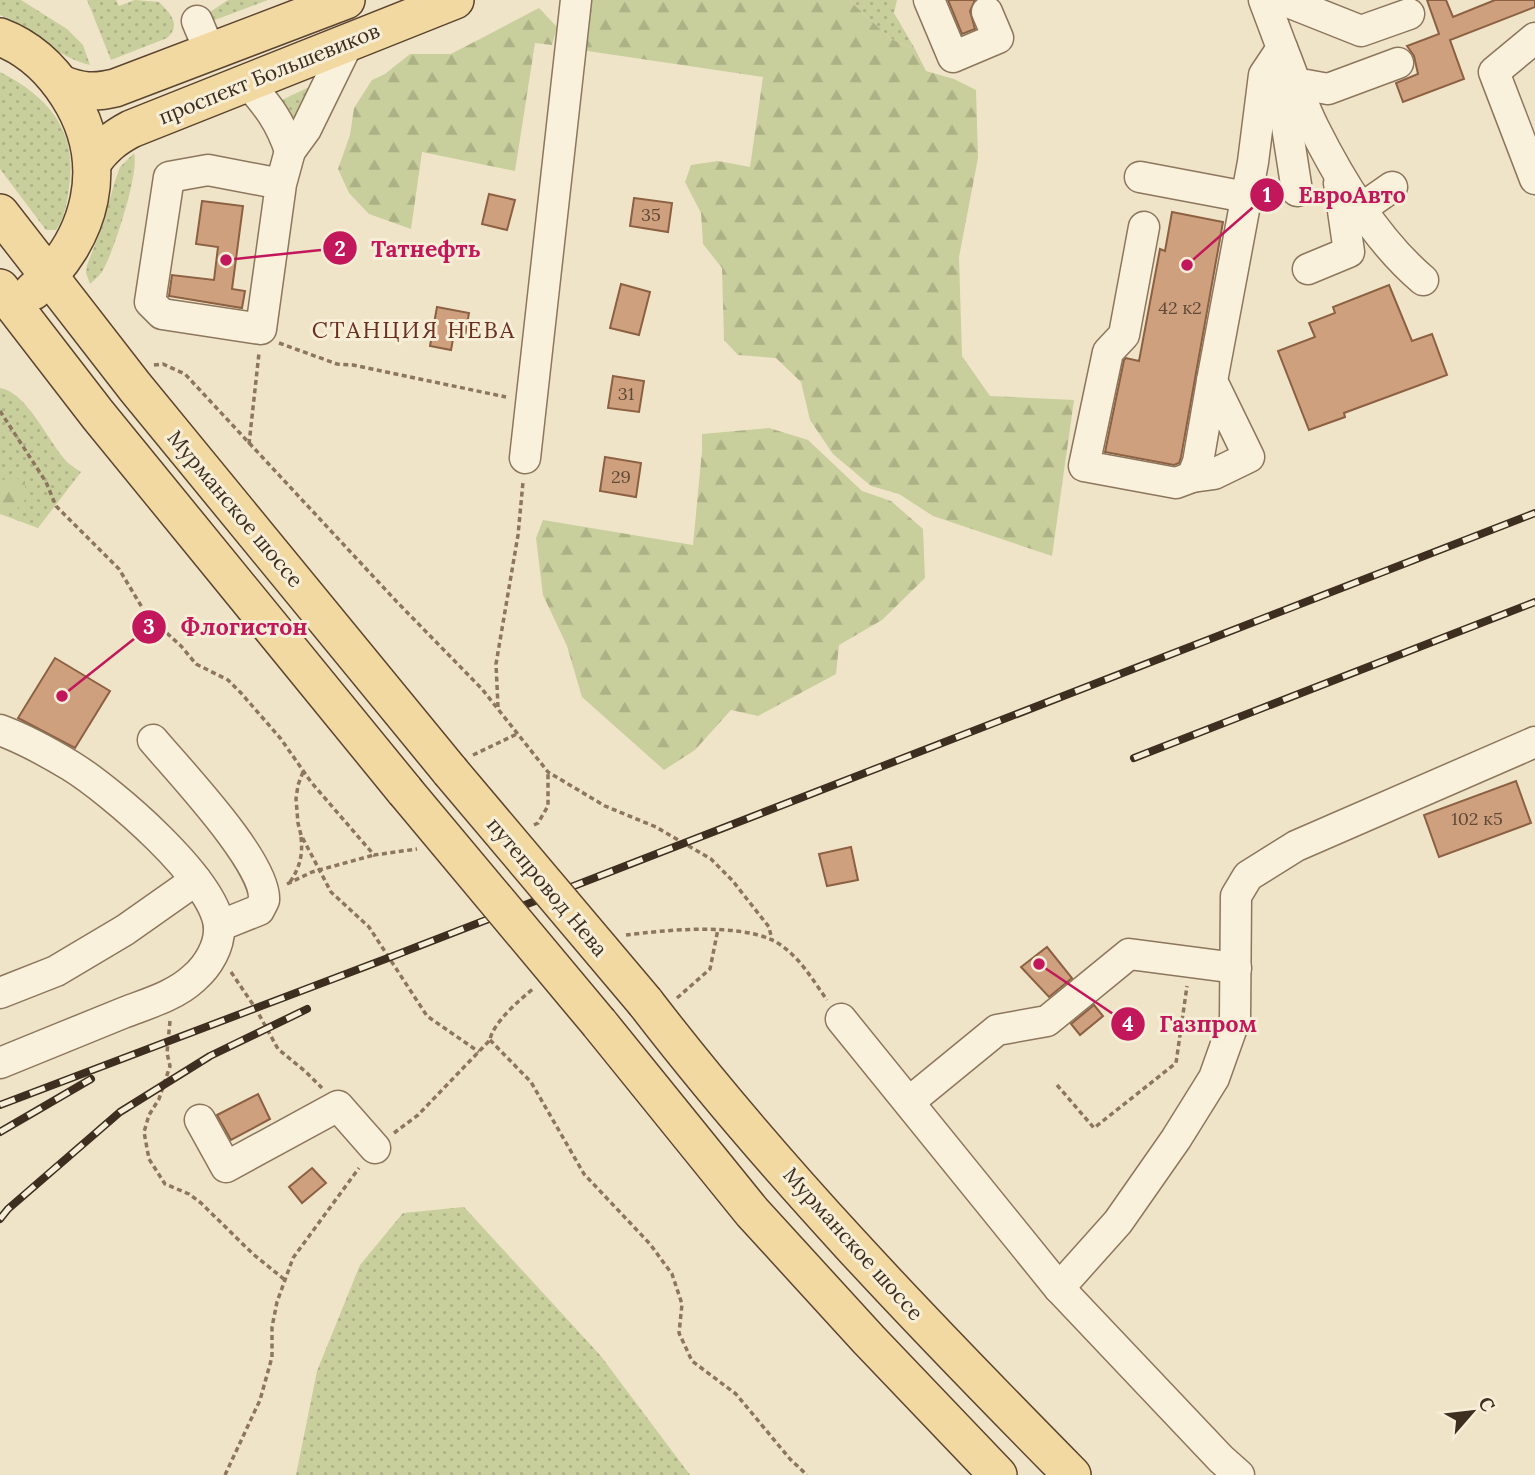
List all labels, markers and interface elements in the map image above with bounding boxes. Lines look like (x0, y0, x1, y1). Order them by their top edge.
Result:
street label: проспект Большевиков (154, 17, 383, 130)
callout: ЕвроАвто (1249, 173, 1420, 217)
text: ЕвроАвто (1298, 180, 1406, 209)
text: 1 (1263, 181, 1271, 208)
house number: 35 (641, 203, 661, 226)
callout: Татнефть (322, 226, 495, 270)
text: Татнефть (371, 234, 481, 263)
text: 2 (334, 235, 346, 262)
house number: 42 к2 (1158, 296, 1202, 319)
district label: СТАНЦИЯ НЕВА (312, 315, 516, 344)
house number: 31 (618, 382, 634, 405)
street label: Мурманское шоссе (162, 425, 309, 593)
house number: 29 (611, 465, 631, 488)
callout: Флогистон (131, 605, 321, 649)
text: Флогистон (181, 612, 307, 641)
text: 3 (143, 613, 155, 640)
house number: 102 к5 (1451, 807, 1503, 830)
street label: путепровод Нева (481, 811, 614, 962)
callout: Газпром (1110, 1002, 1271, 1046)
text: Газпром (1159, 1009, 1257, 1038)
text: 4 (1122, 1010, 1134, 1037)
street label: Мурманское шоссе (777, 1161, 929, 1326)
north arrow (1437, 1377, 1507, 1447)
text: С (1473, 1393, 1501, 1415)

